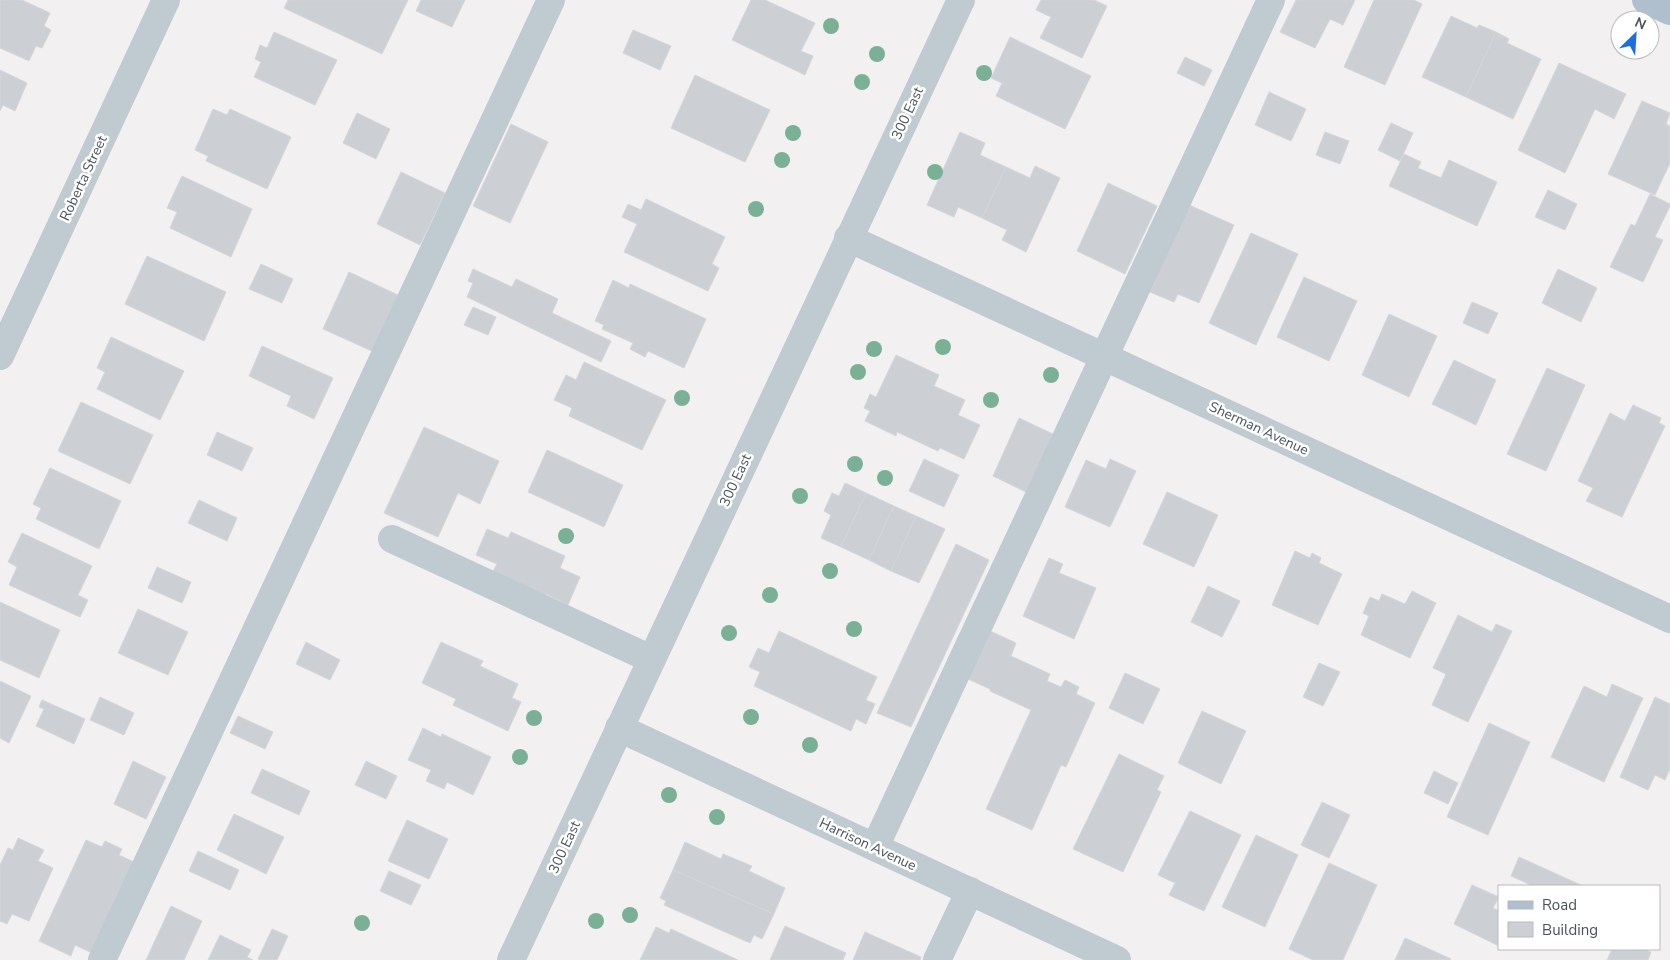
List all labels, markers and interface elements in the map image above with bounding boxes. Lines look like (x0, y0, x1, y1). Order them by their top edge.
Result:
north arrow (1610, 10, 1660, 60)
text: N (1632, 13, 1649, 34)
street label: 300 East (887, 84, 928, 143)
street label: Roberta Street (55, 132, 112, 224)
street label: Sherman Avenue (1206, 397, 1312, 460)
street label: 300 East (715, 451, 756, 510)
street label: Harrison Avenue (816, 814, 919, 875)
street label: 300 East (544, 818, 585, 877)
legend (1498, 885, 1660, 950)
text: Road (1542, 895, 1577, 915)
text: Building (1542, 920, 1598, 940)

